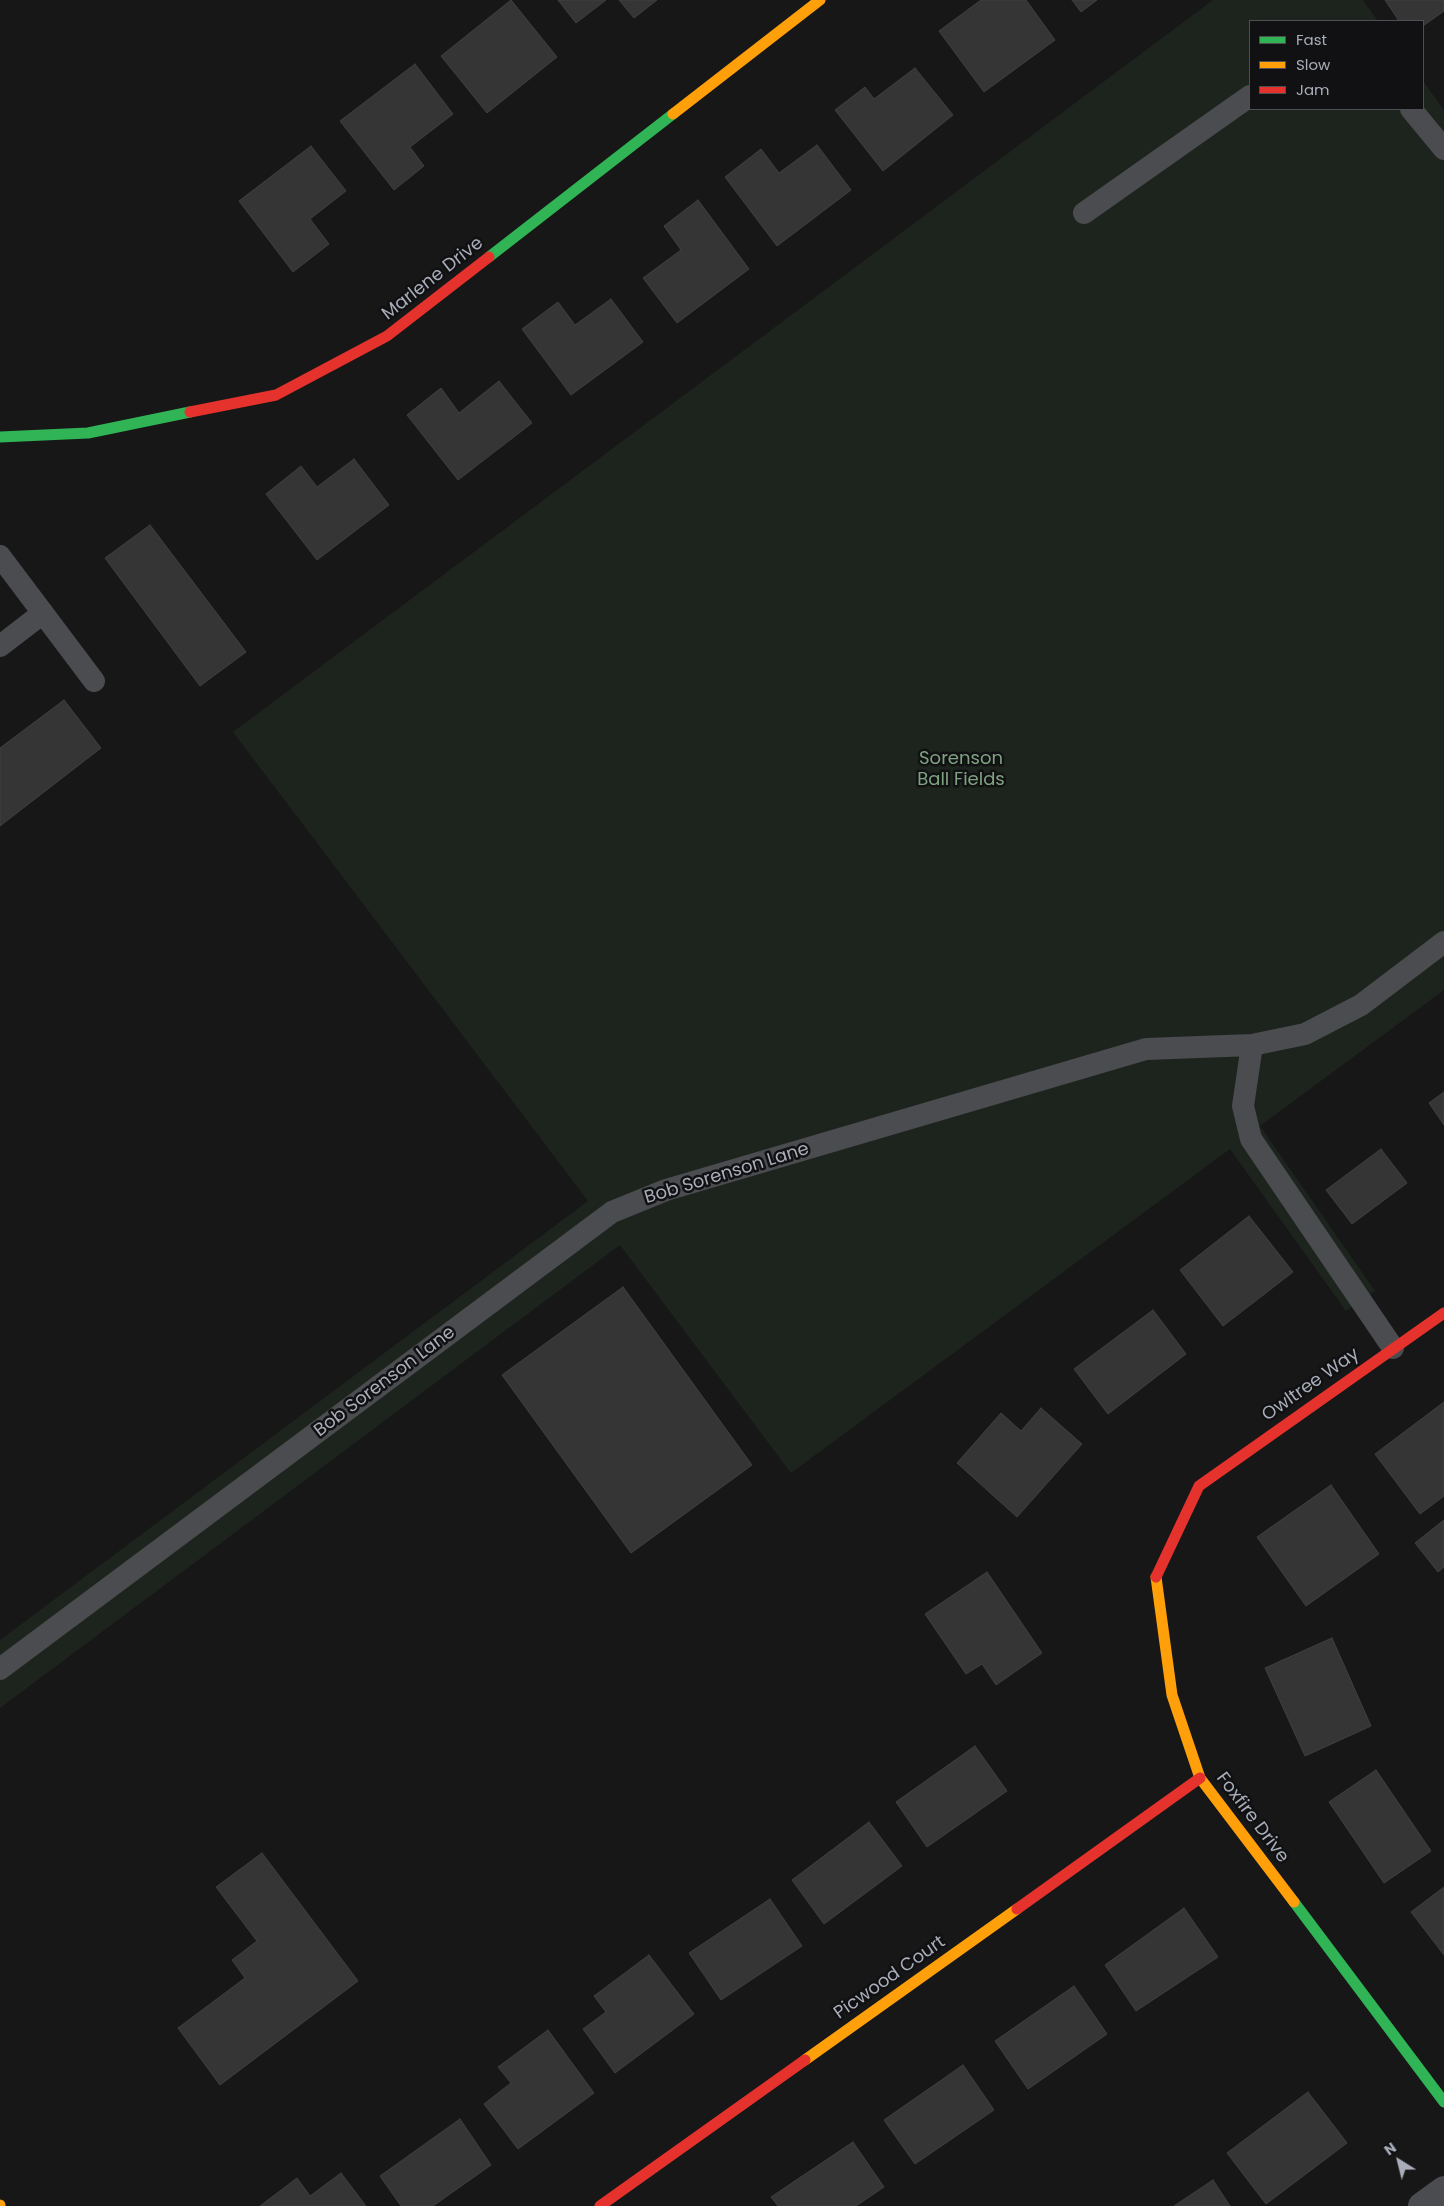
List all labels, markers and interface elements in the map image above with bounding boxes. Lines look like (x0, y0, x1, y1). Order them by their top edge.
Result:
legend (1249, 20, 1424, 110)
text: Fast (1296, 29, 1327, 50)
text: Slow (1296, 54, 1330, 75)
text: Jam (1296, 79, 1330, 100)
street label: Marlene Drive (378, 233, 488, 325)
park label: Sorenson Ball Fields (917, 748, 1005, 791)
street label: Bob Sorenson Lane (642, 1139, 812, 1209)
street label: Bob Sorenson Lane (310, 1322, 460, 1442)
street label: Owltree Way (1258, 1344, 1364, 1426)
street label: Foxfire Drive (1211, 1769, 1293, 1867)
street label: Picwood Court (830, 1932, 950, 2024)
north arrow (1374, 2136, 1424, 2186)
text: N (1380, 2138, 1400, 2160)

